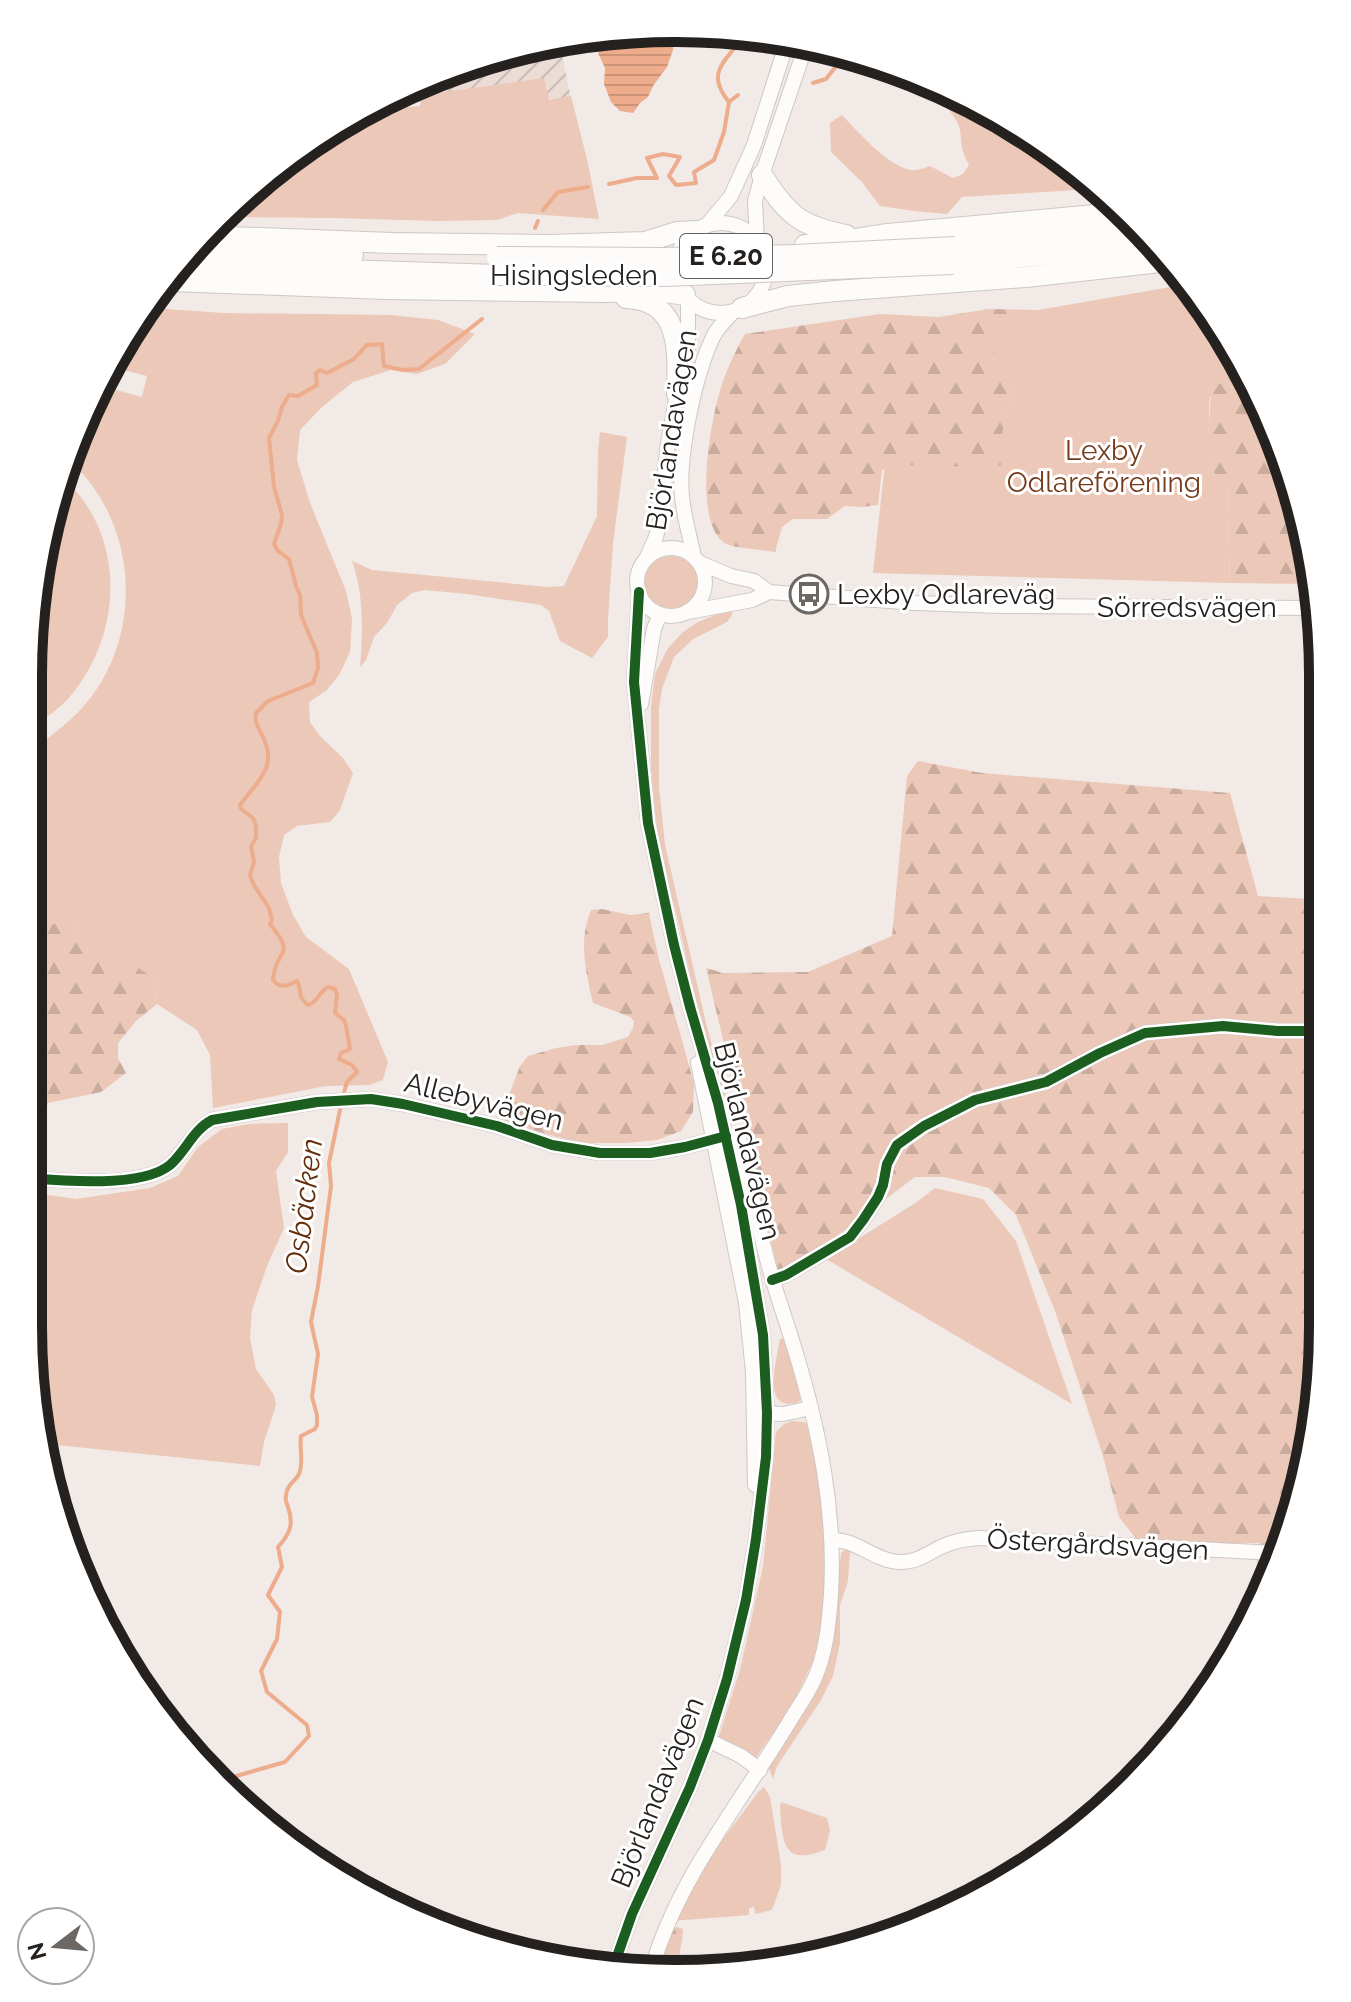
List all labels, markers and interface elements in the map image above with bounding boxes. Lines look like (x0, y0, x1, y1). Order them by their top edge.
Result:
road number: E 6.20 (680, 234, 772, 278)
street label: Hisingsleden (490, 259, 658, 292)
street label: Björlandavägen (639, 327, 704, 533)
park label: Lexby Odlareförening (1007, 434, 1201, 499)
bus stop icon: Lexby Odlareväg (788, 573, 830, 615)
place label: Lexby Odlareväg (837, 578, 1055, 611)
street label: Sörredsvägen (1097, 591, 1277, 624)
street label: Björlandavägen (707, 1039, 788, 1243)
street label: Allebyvägen (401, 1066, 567, 1137)
water label: Osbäcken (278, 1136, 329, 1276)
street label: Östergårdsvägen (986, 1522, 1210, 1567)
street label: Björlandavägen (604, 1692, 711, 1892)
north arrow (16, 1906, 96, 1986)
text: N (22, 1940, 52, 1963)

